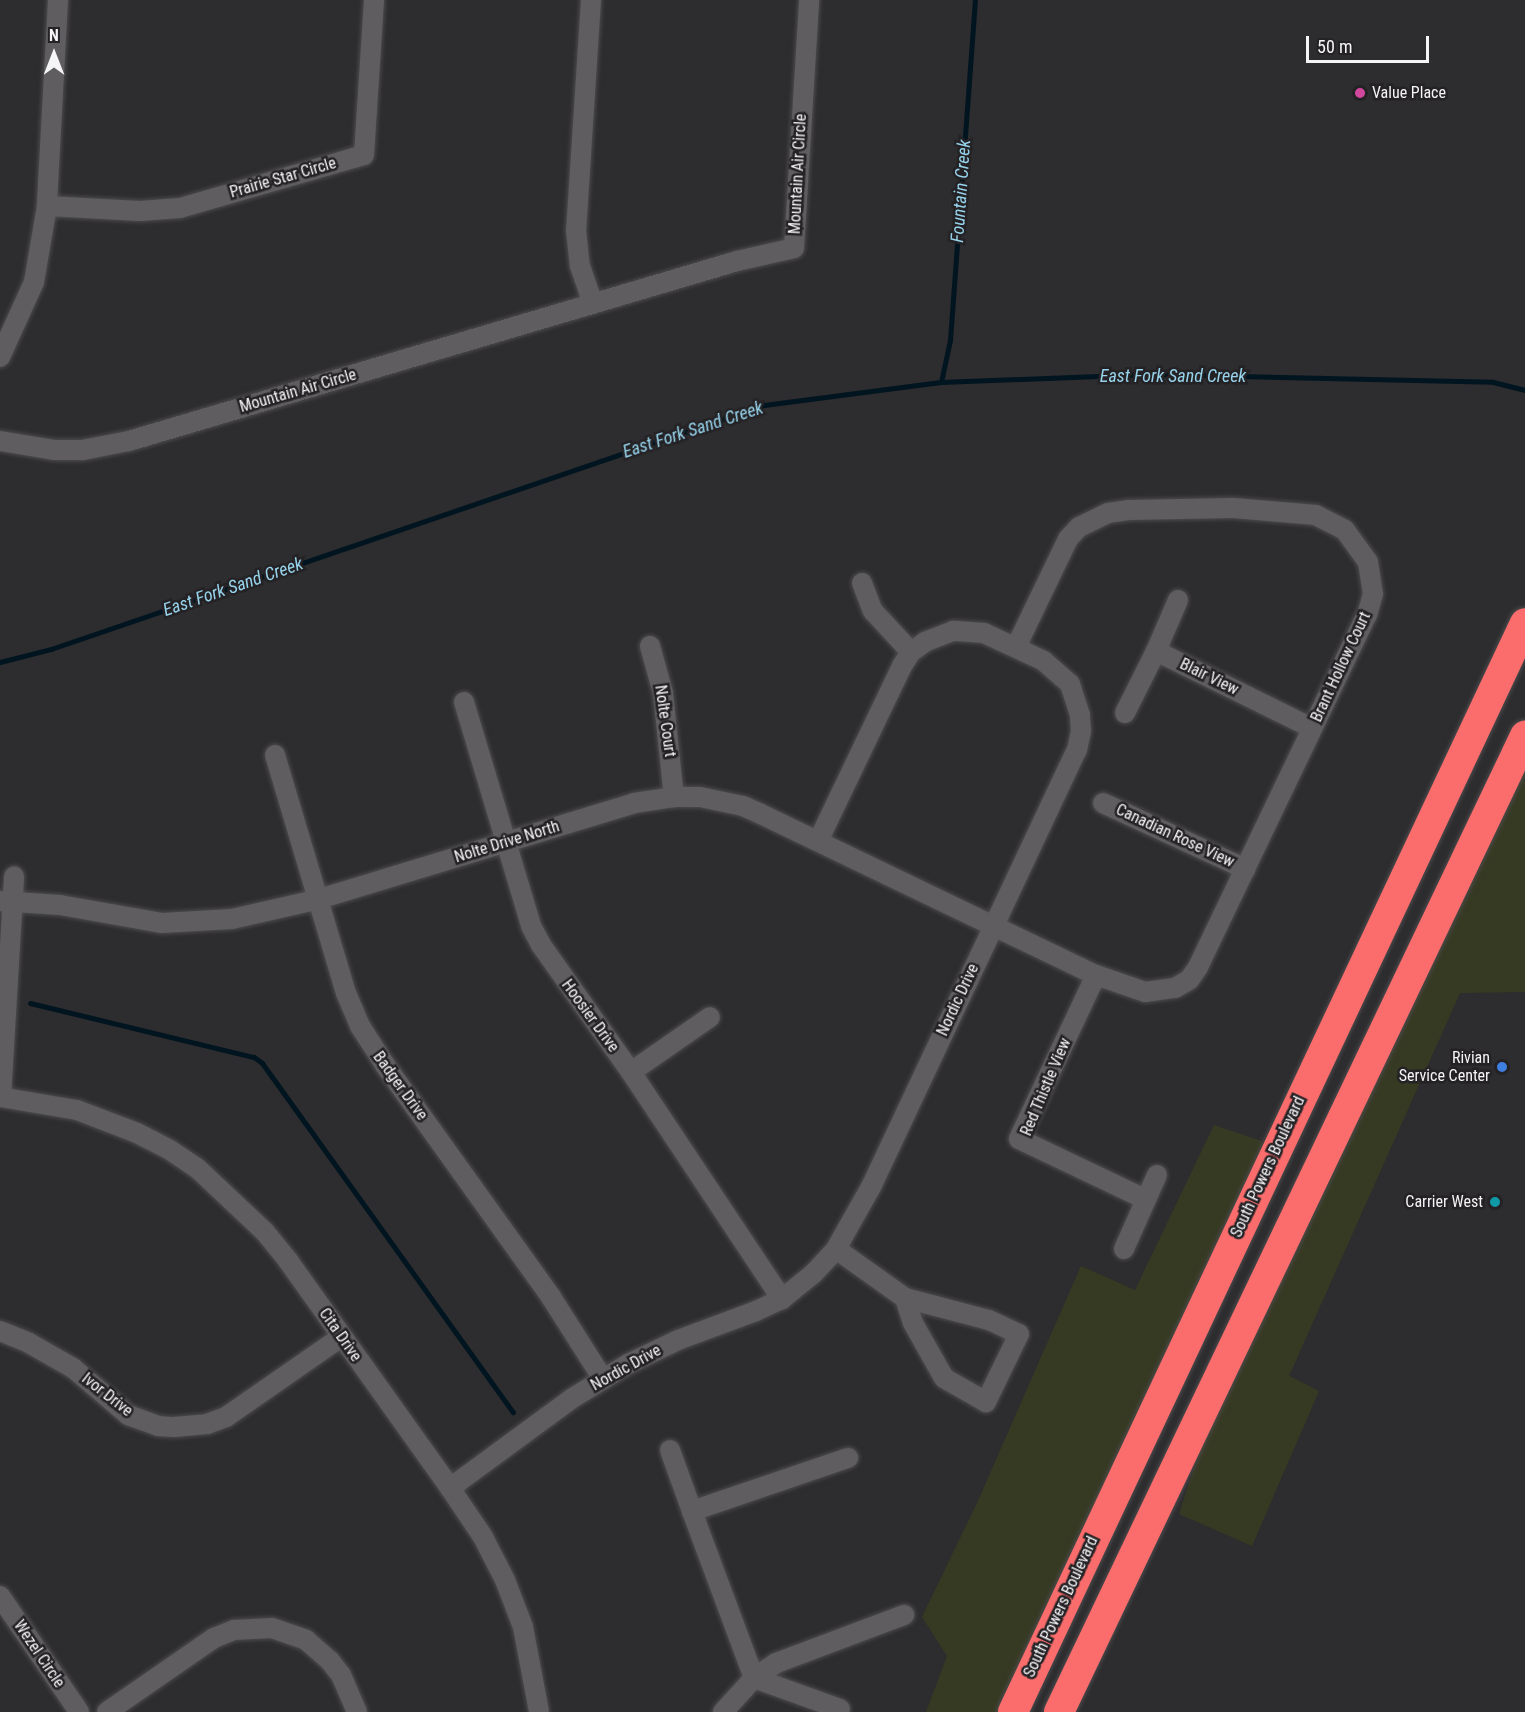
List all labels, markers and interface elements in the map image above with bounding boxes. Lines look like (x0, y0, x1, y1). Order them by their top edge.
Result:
north arrow (24, 24, 84, 84)
scale bar (1309, 24, 1432, 62)
text: N (49, 26, 59, 45)
text: 50 m (1317, 36, 1352, 57)
place label: Value Place (1372, 83, 1446, 103)
marker: Value Place (1353, 86, 1367, 100)
street label: Mountain Air Circle (785, 113, 811, 235)
water label: Fountain Creek (947, 139, 975, 243)
street label: Prairie Star Circle (228, 154, 338, 202)
street label: Mountain Air Circle (237, 365, 359, 417)
water label: East Fork Sand Creek (1100, 365, 1246, 387)
water label: East Fork Sand Creek (620, 397, 766, 463)
water label: East Fork Sand Creek (160, 553, 306, 621)
street label: Brant Hollow Court (1307, 609, 1375, 725)
street label: Blair View (1177, 655, 1241, 699)
street label: Nolte Court (650, 684, 680, 758)
street label: Canadian Rose View (1113, 800, 1237, 872)
street label: Nolte Drive North (452, 817, 562, 867)
street label: Nordic Drive (933, 961, 983, 1039)
street label: Hoosier Drive (557, 976, 623, 1056)
street label: Red Thistle View (1017, 1035, 1075, 1139)
street label: Badger Drive (369, 1048, 431, 1124)
place label: Rivian Service Center (1399, 1048, 1490, 1086)
marker: Rivian Service Center (1495, 1060, 1509, 1074)
street label: South Powers Boulevard (1227, 1093, 1309, 1241)
place label: Carrier West (1405, 1192, 1483, 1212)
marker: Carrier West (1488, 1195, 1502, 1209)
street label: Cita Drive (315, 1305, 365, 1365)
street label: Nordic Drive (588, 1341, 664, 1395)
street label: Ivor Drive (78, 1369, 136, 1421)
street label: South Powers Boulevard (1020, 1533, 1102, 1681)
street label: Wezel Circle (9, 1617, 69, 1691)

